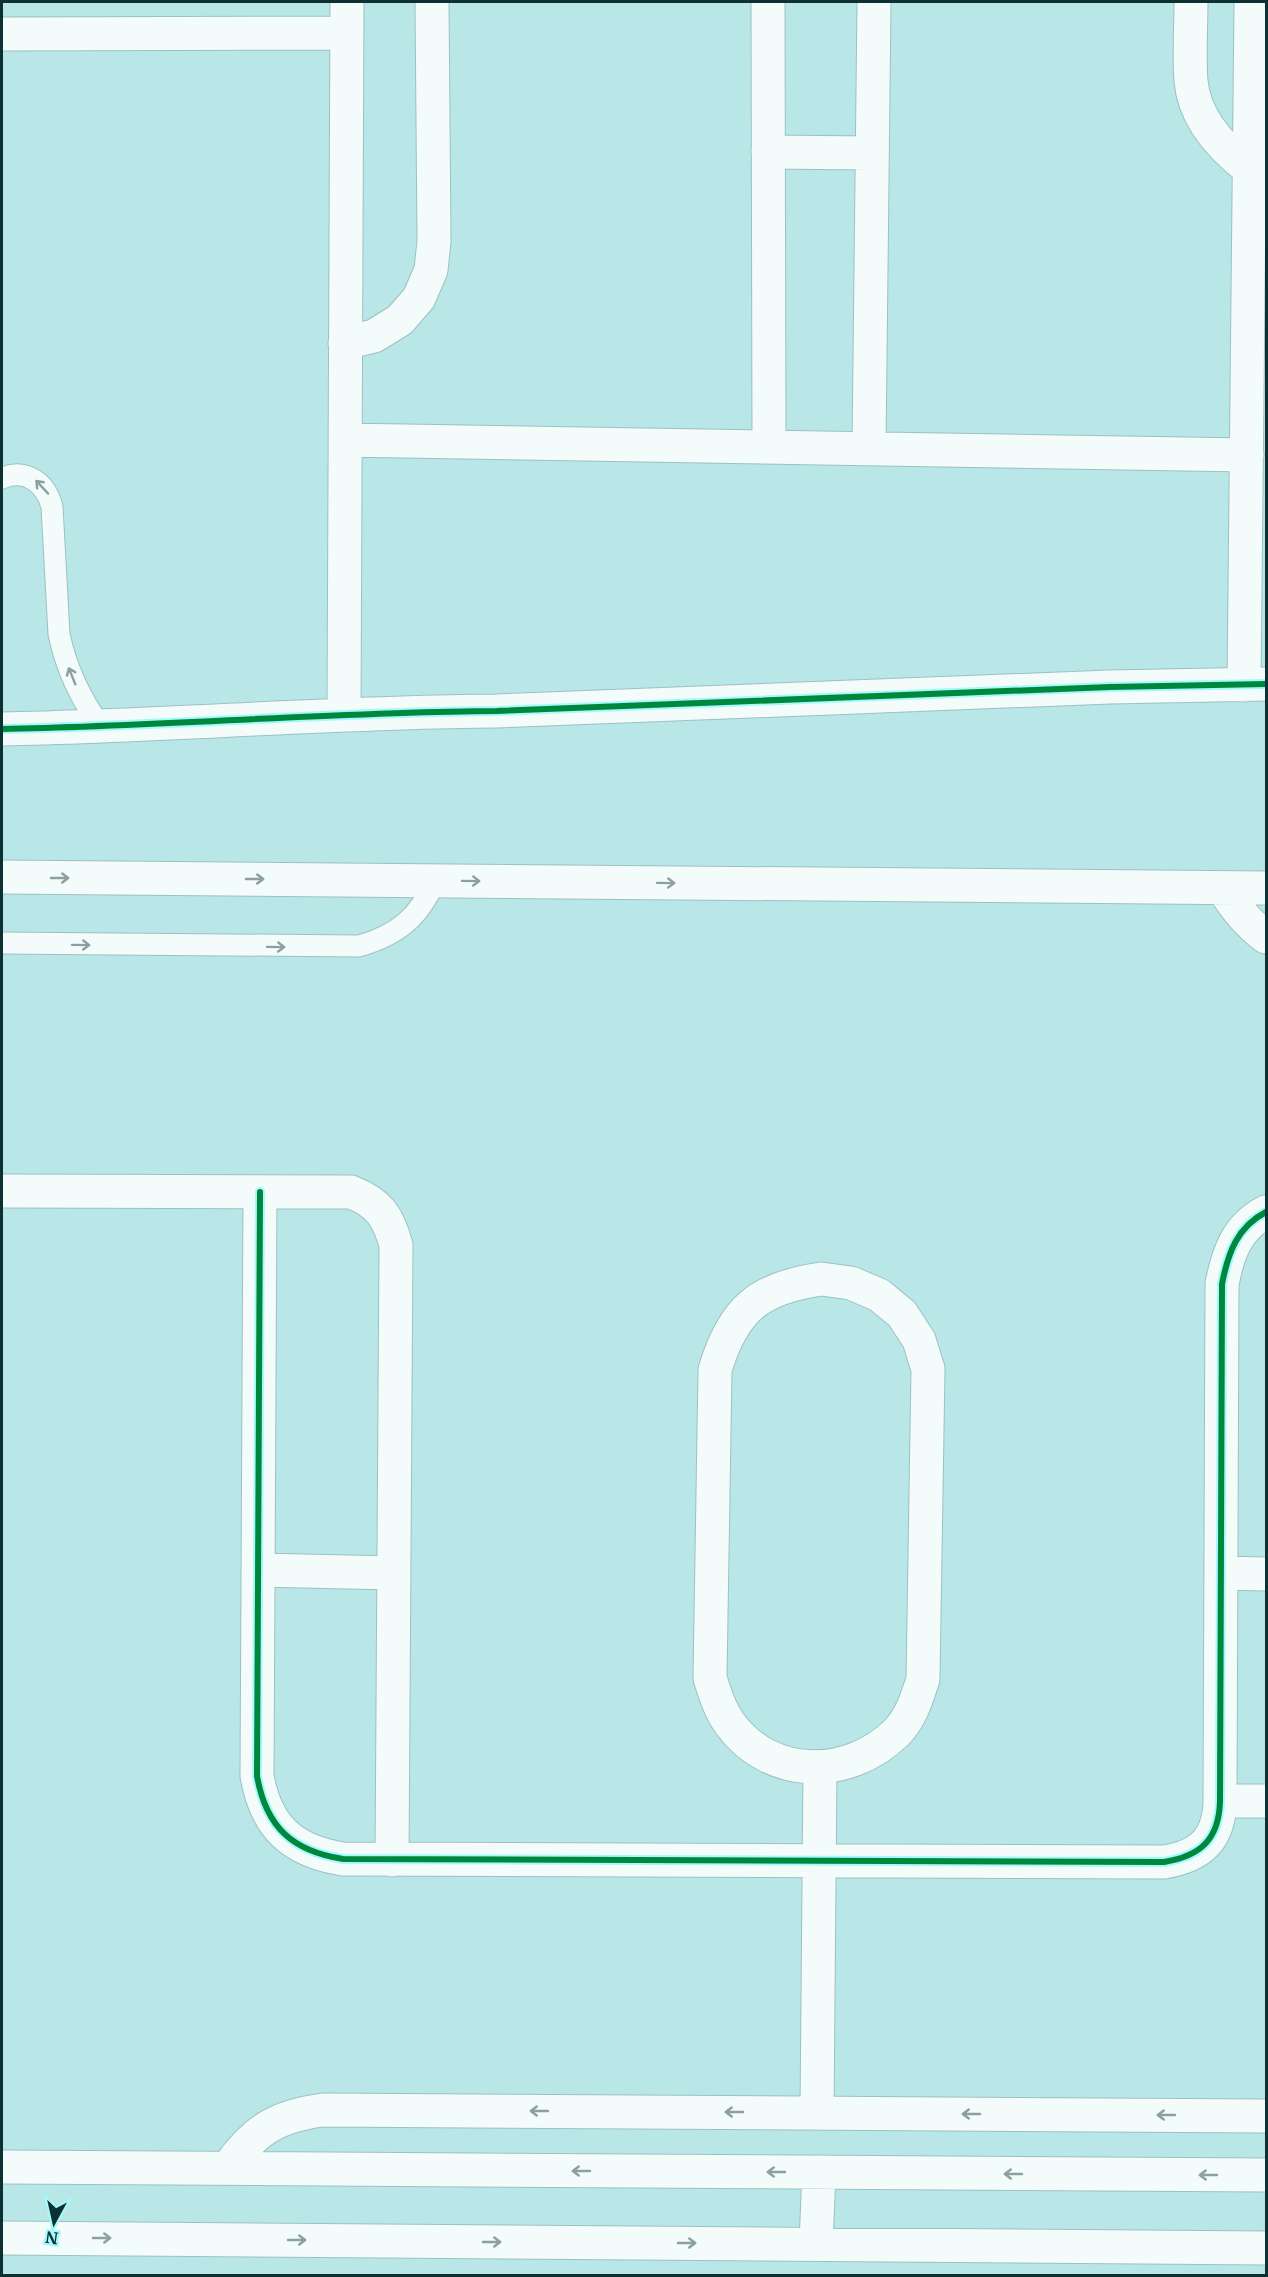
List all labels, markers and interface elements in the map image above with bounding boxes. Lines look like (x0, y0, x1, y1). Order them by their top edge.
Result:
one-way arrow (35, 479, 49, 494)
one-way arrow (66, 668, 77, 686)
one-way arrow (49, 872, 69, 884)
one-way arrow (244, 873, 264, 885)
one-way arrow (460, 875, 480, 887)
one-way arrow (655, 877, 675, 889)
one-way arrow (70, 939, 90, 951)
one-way arrow (265, 941, 285, 953)
one-way arrow (530, 2105, 550, 2117)
one-way arrow (725, 2106, 745, 2118)
one-way arrow (962, 2108, 982, 2119)
one-way arrow (1157, 2109, 1177, 2121)
one-way arrow (572, 2165, 592, 2177)
one-way arrow (767, 2166, 787, 2178)
one-way arrow (1004, 2168, 1024, 2180)
one-way arrow (1199, 2169, 1219, 2181)
north arrow (24, 2193, 84, 2253)
text: N (44, 2227, 60, 2249)
one-way arrow (91, 2233, 111, 2244)
one-way arrow (286, 2234, 306, 2246)
one-way arrow (481, 2236, 501, 2247)
one-way arrow (676, 2237, 696, 2249)

